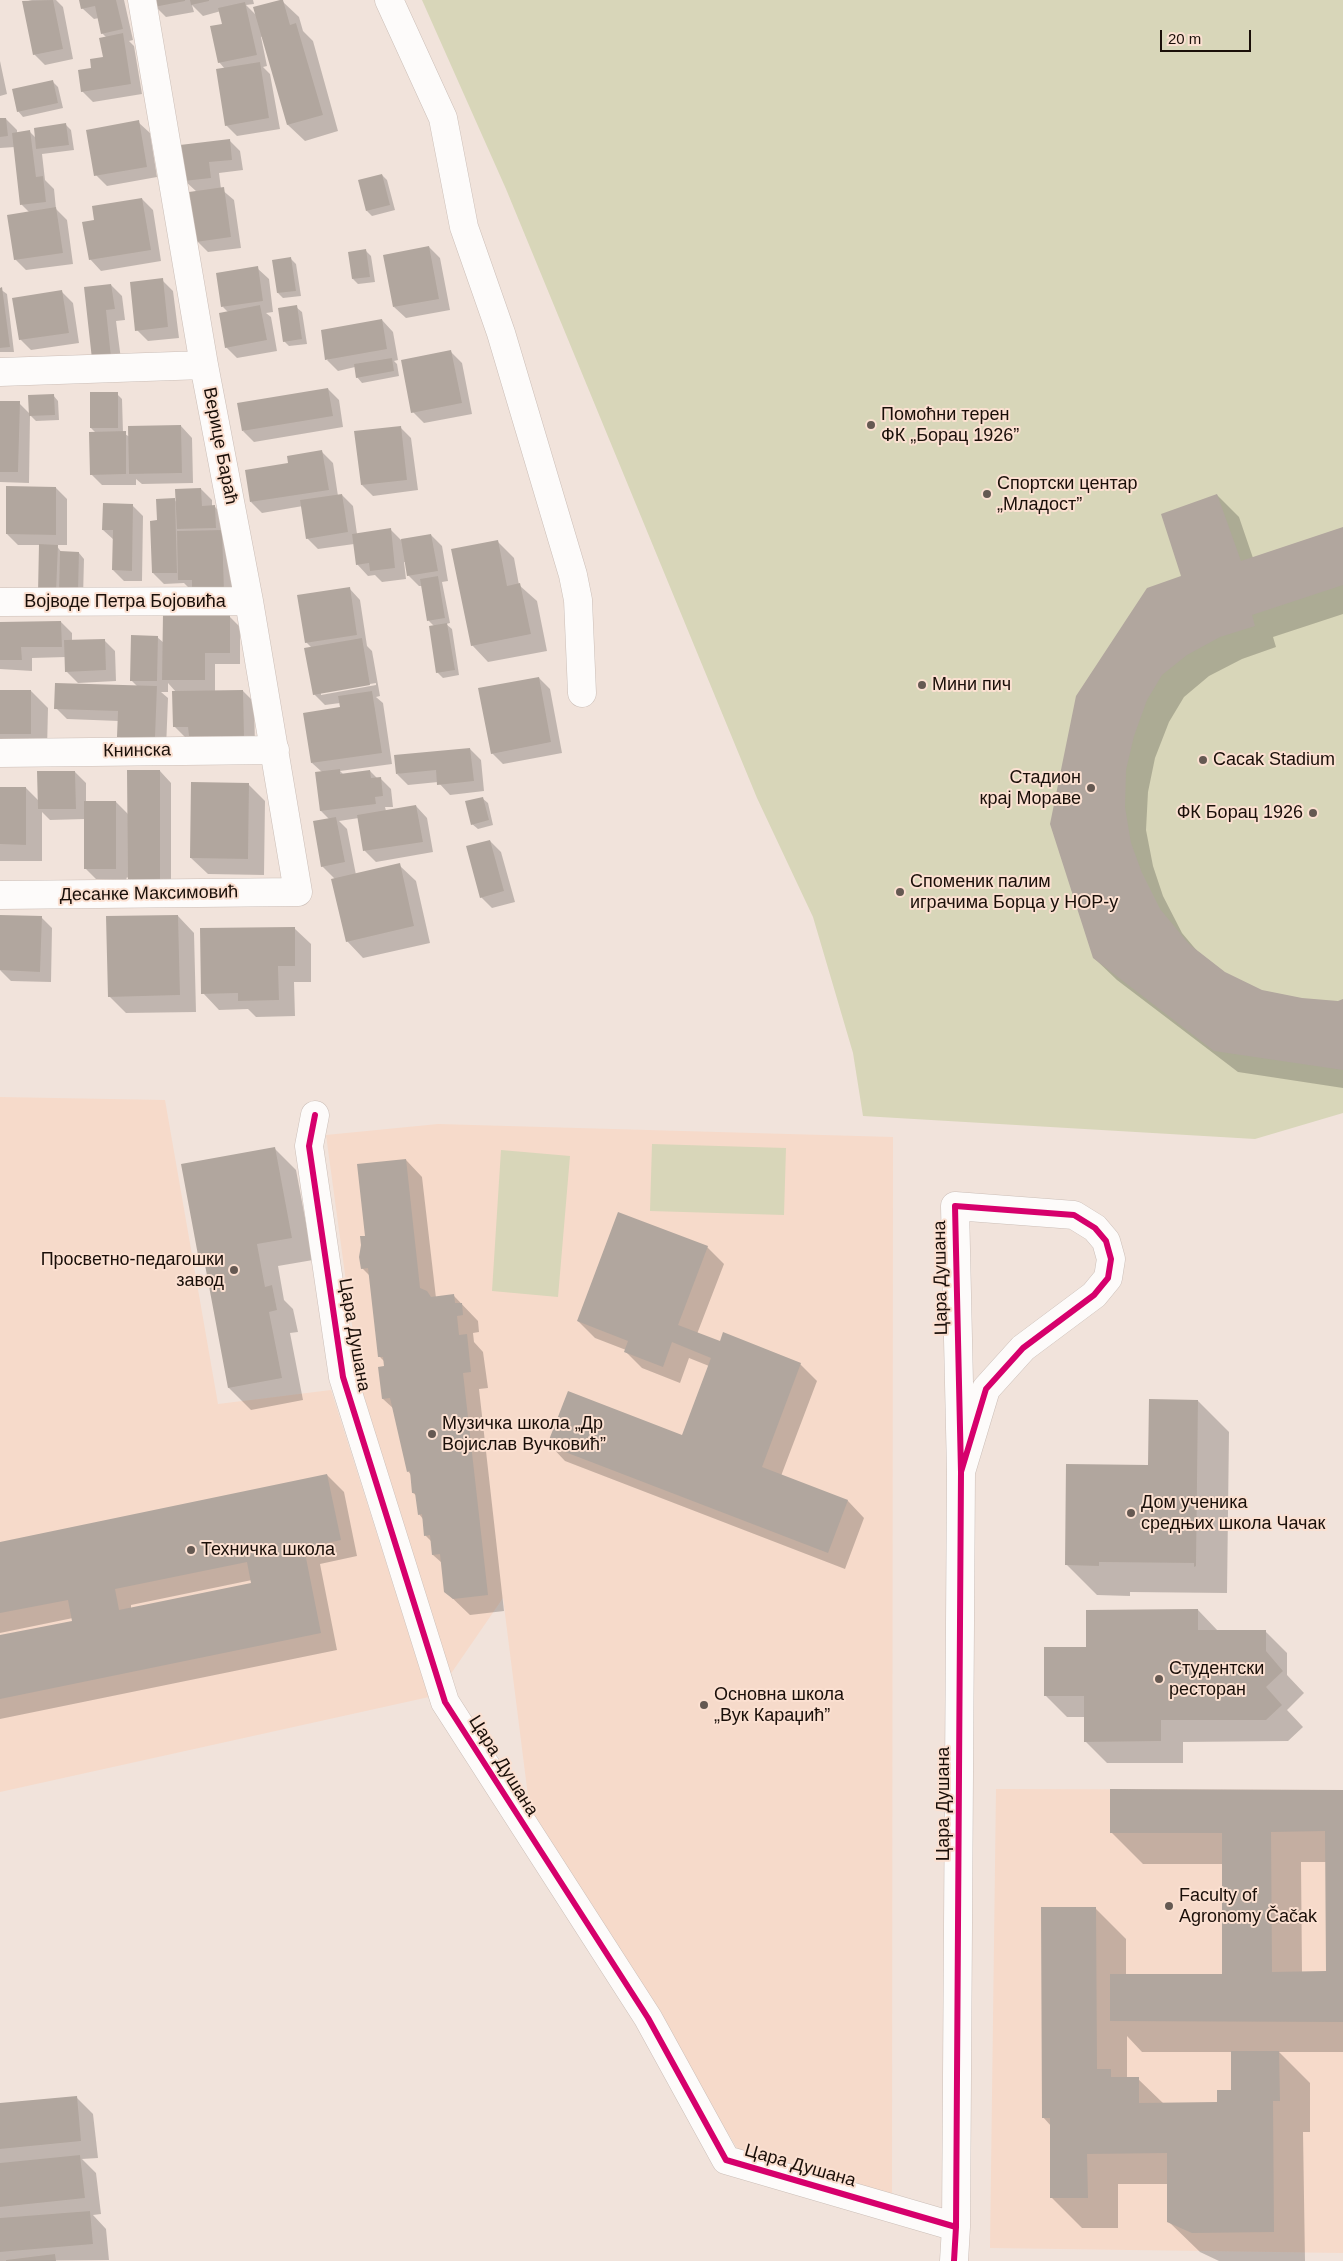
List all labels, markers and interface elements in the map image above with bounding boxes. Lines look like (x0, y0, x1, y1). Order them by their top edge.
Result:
scale bar (1163, 20, 1254, 52)
text: 20 m (1168, 30, 1201, 47)
street label: Верице Бараћ (198, 386, 242, 506)
place label: Помоћни терен ФК „Борац 1926” (881, 404, 1019, 446)
marker: Помоћни терен ФК „Борац 1926” (865, 419, 877, 431)
place label: Спортски центар „Младост” (997, 473, 1137, 516)
marker: Спортски центар „Младост” (981, 488, 993, 500)
street label: Војводе Петра Бојовића (24, 591, 226, 613)
place label: Мини пич (932, 674, 1011, 696)
marker: Мини пич (916, 679, 928, 691)
street label: Книнска (103, 740, 171, 762)
place label: Cacak Stadium (1213, 749, 1335, 771)
marker: Cacak Stadium (1197, 754, 1209, 766)
place label: Стадион крај Мораве (980, 767, 1081, 810)
marker: Стадион крај Мораве (1085, 782, 1097, 794)
place label: ФК Борац 1926 (1177, 802, 1303, 824)
marker: ФК Борац 1926 (1307, 807, 1319, 819)
place label: Споменик палим играчима Борца у НОР-у (910, 871, 1118, 914)
street label: Десанке Максимовић (60, 882, 238, 906)
marker: Споменик палим играчима Борца у НОР-у (894, 886, 906, 898)
street label: Цара Душана (929, 1220, 953, 1336)
place label: Просветно-педагошки завод (41, 1249, 224, 1292)
marker: Просветно-педагошки завод (228, 1264, 240, 1276)
street label: Цара Душана (333, 1277, 375, 1393)
place label: Музичка школа „Др Војислав Вучковић” (442, 1413, 606, 1456)
marker: Музичка школа „Др Војислав Вучковић” (426, 1428, 438, 1440)
place label: Дом ученика средњих школа Чачак (1141, 1492, 1325, 1535)
marker: Дом ученика средњих школа Чачак (1125, 1507, 1137, 1519)
place label: Техничка школа (201, 1539, 335, 1561)
marker: Техничка школа (185, 1544, 197, 1556)
place label: Студентски ресторан (1169, 1658, 1264, 1700)
marker: Студентски ресторан (1153, 1673, 1165, 1685)
place label: Основна школа „Вук Караџић” (714, 1684, 844, 1726)
marker: Основна школа „Вук Караџић” (698, 1699, 710, 1711)
street label: Цара Душана (463, 1712, 543, 1820)
street label: Цара Душана (933, 1747, 955, 1861)
place label: Faculty of Agronomy Čačak (1179, 1885, 1317, 1928)
marker: Faculty of Agronomy Čačak (1163, 1900, 1175, 1912)
street label: Цара Душана (742, 2140, 858, 2192)

